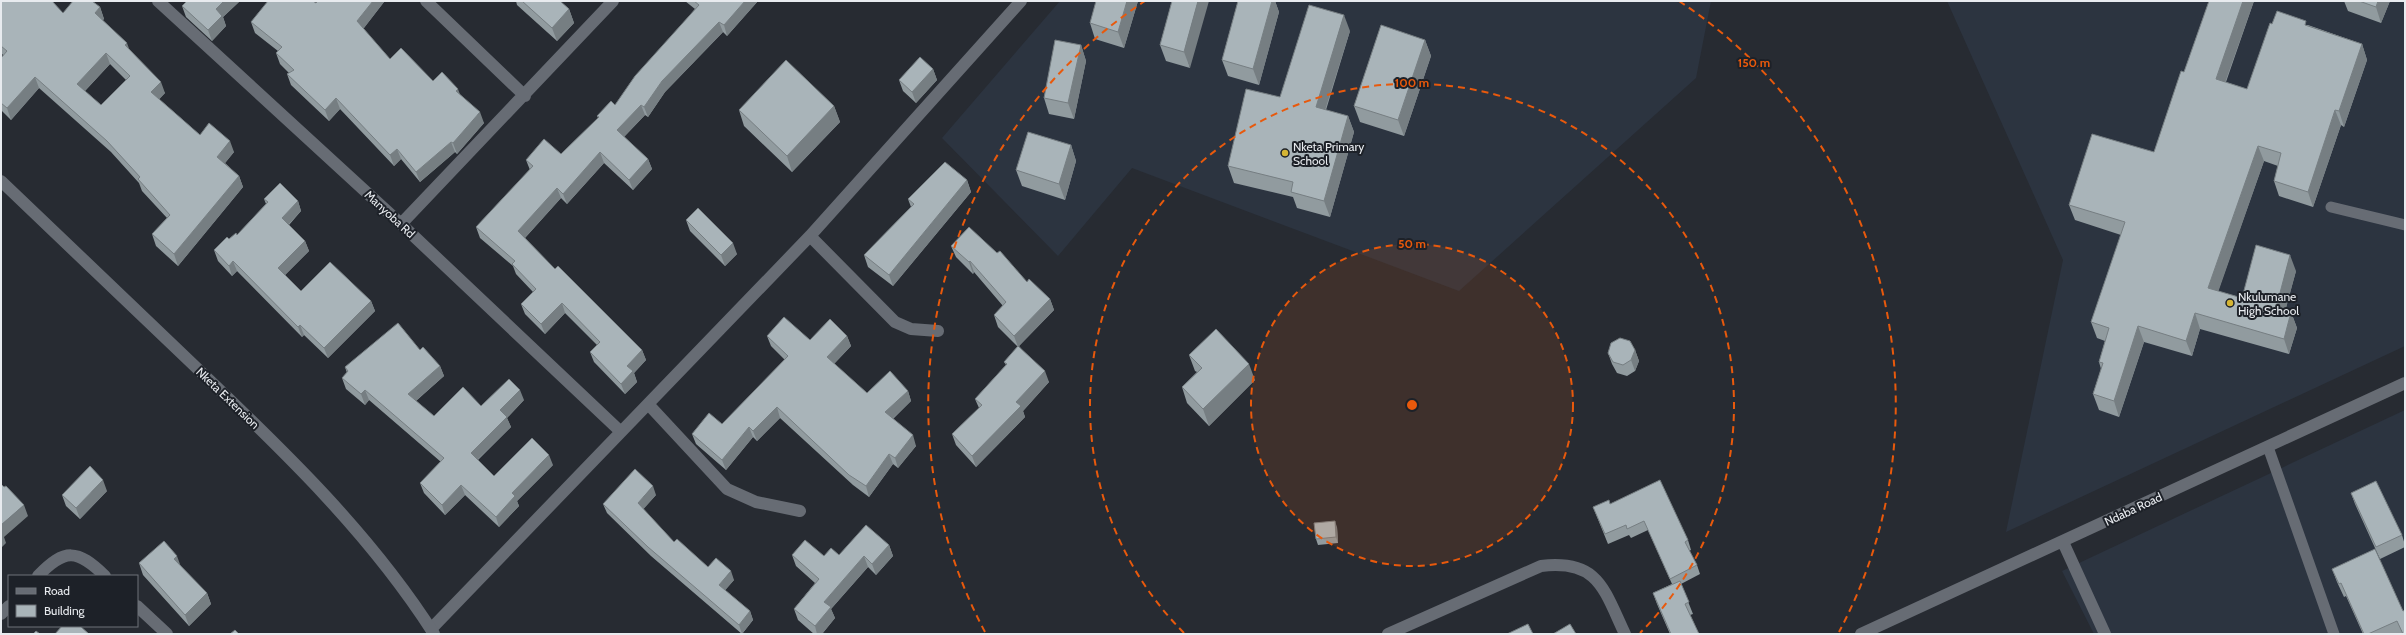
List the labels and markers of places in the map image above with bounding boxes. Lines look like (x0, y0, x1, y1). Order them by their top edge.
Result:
place label: Nketa Primary School (1293, 139, 1364, 168)
marker: Nketa Primary School (1280, 148, 1290, 158)
place label: Nkulumane High School (2238, 289, 2299, 318)
marker: Nkulumane High School (2225, 298, 2235, 308)
centre of rings (1405, 398, 1419, 412)

